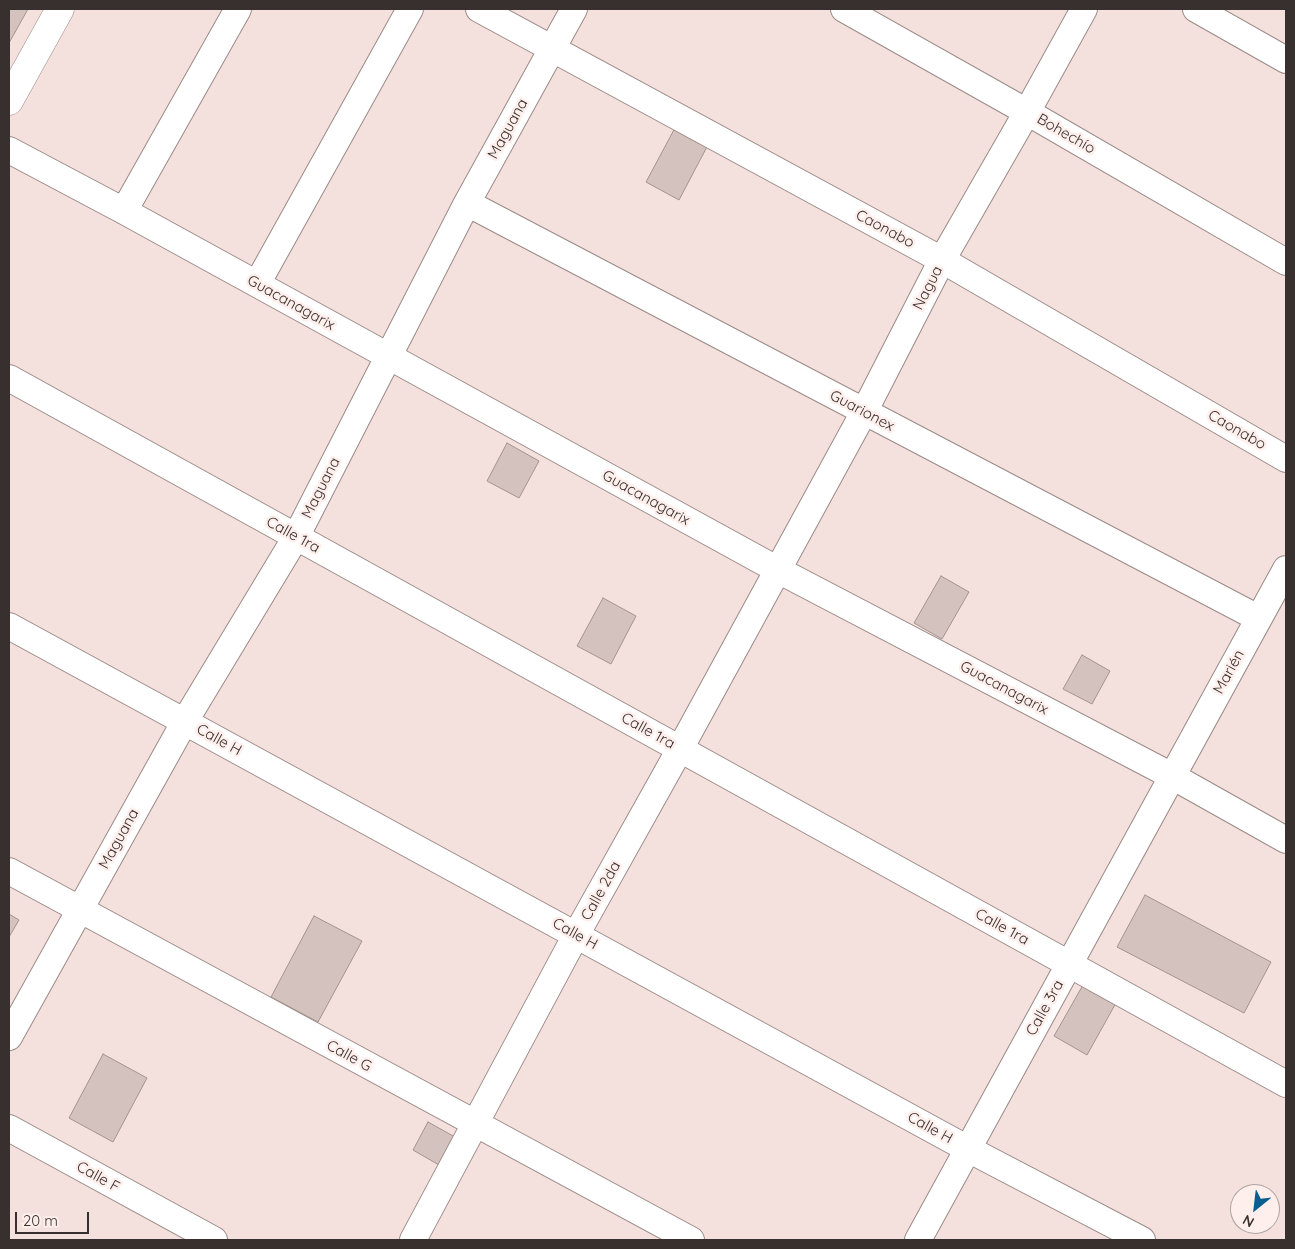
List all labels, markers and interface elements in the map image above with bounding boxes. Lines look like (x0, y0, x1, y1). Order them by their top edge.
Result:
street label: Maguana (484, 96, 532, 162)
street label: Bohechío (1034, 110, 1098, 158)
street label: Caonabo (853, 206, 917, 252)
street label: Nagua (909, 263, 947, 313)
street label: Guacanagarix (244, 272, 338, 334)
street label: Guarionex (827, 387, 897, 435)
street label: Caonabo (1205, 406, 1269, 454)
street label: Maguana (298, 454, 344, 522)
street label: Guacanagarix (599, 467, 693, 529)
street label: Calle 1ra (263, 513, 323, 557)
street label: Marién (1210, 647, 1248, 697)
street label: Guacanagarix (957, 657, 1051, 719)
street label: Calle 1ra (618, 709, 678, 753)
street label: Calle H (193, 720, 245, 760)
street label: Maguana (95, 806, 143, 872)
street label: Calle 2da (577, 858, 625, 924)
street label: Calle 1ra (972, 905, 1032, 949)
street label: Calle H (549, 914, 601, 954)
street label: Calle 3ra (1022, 977, 1068, 1039)
street label: Calle G (323, 1036, 375, 1076)
street label: Calle H (904, 1108, 956, 1148)
street label: Calle F (73, 1158, 123, 1196)
north arrow (1230, 1184, 1280, 1234)
scale bar (18, 1202, 91, 1234)
text: 20 m (23, 1211, 58, 1230)
text: N (1239, 1211, 1257, 1232)

